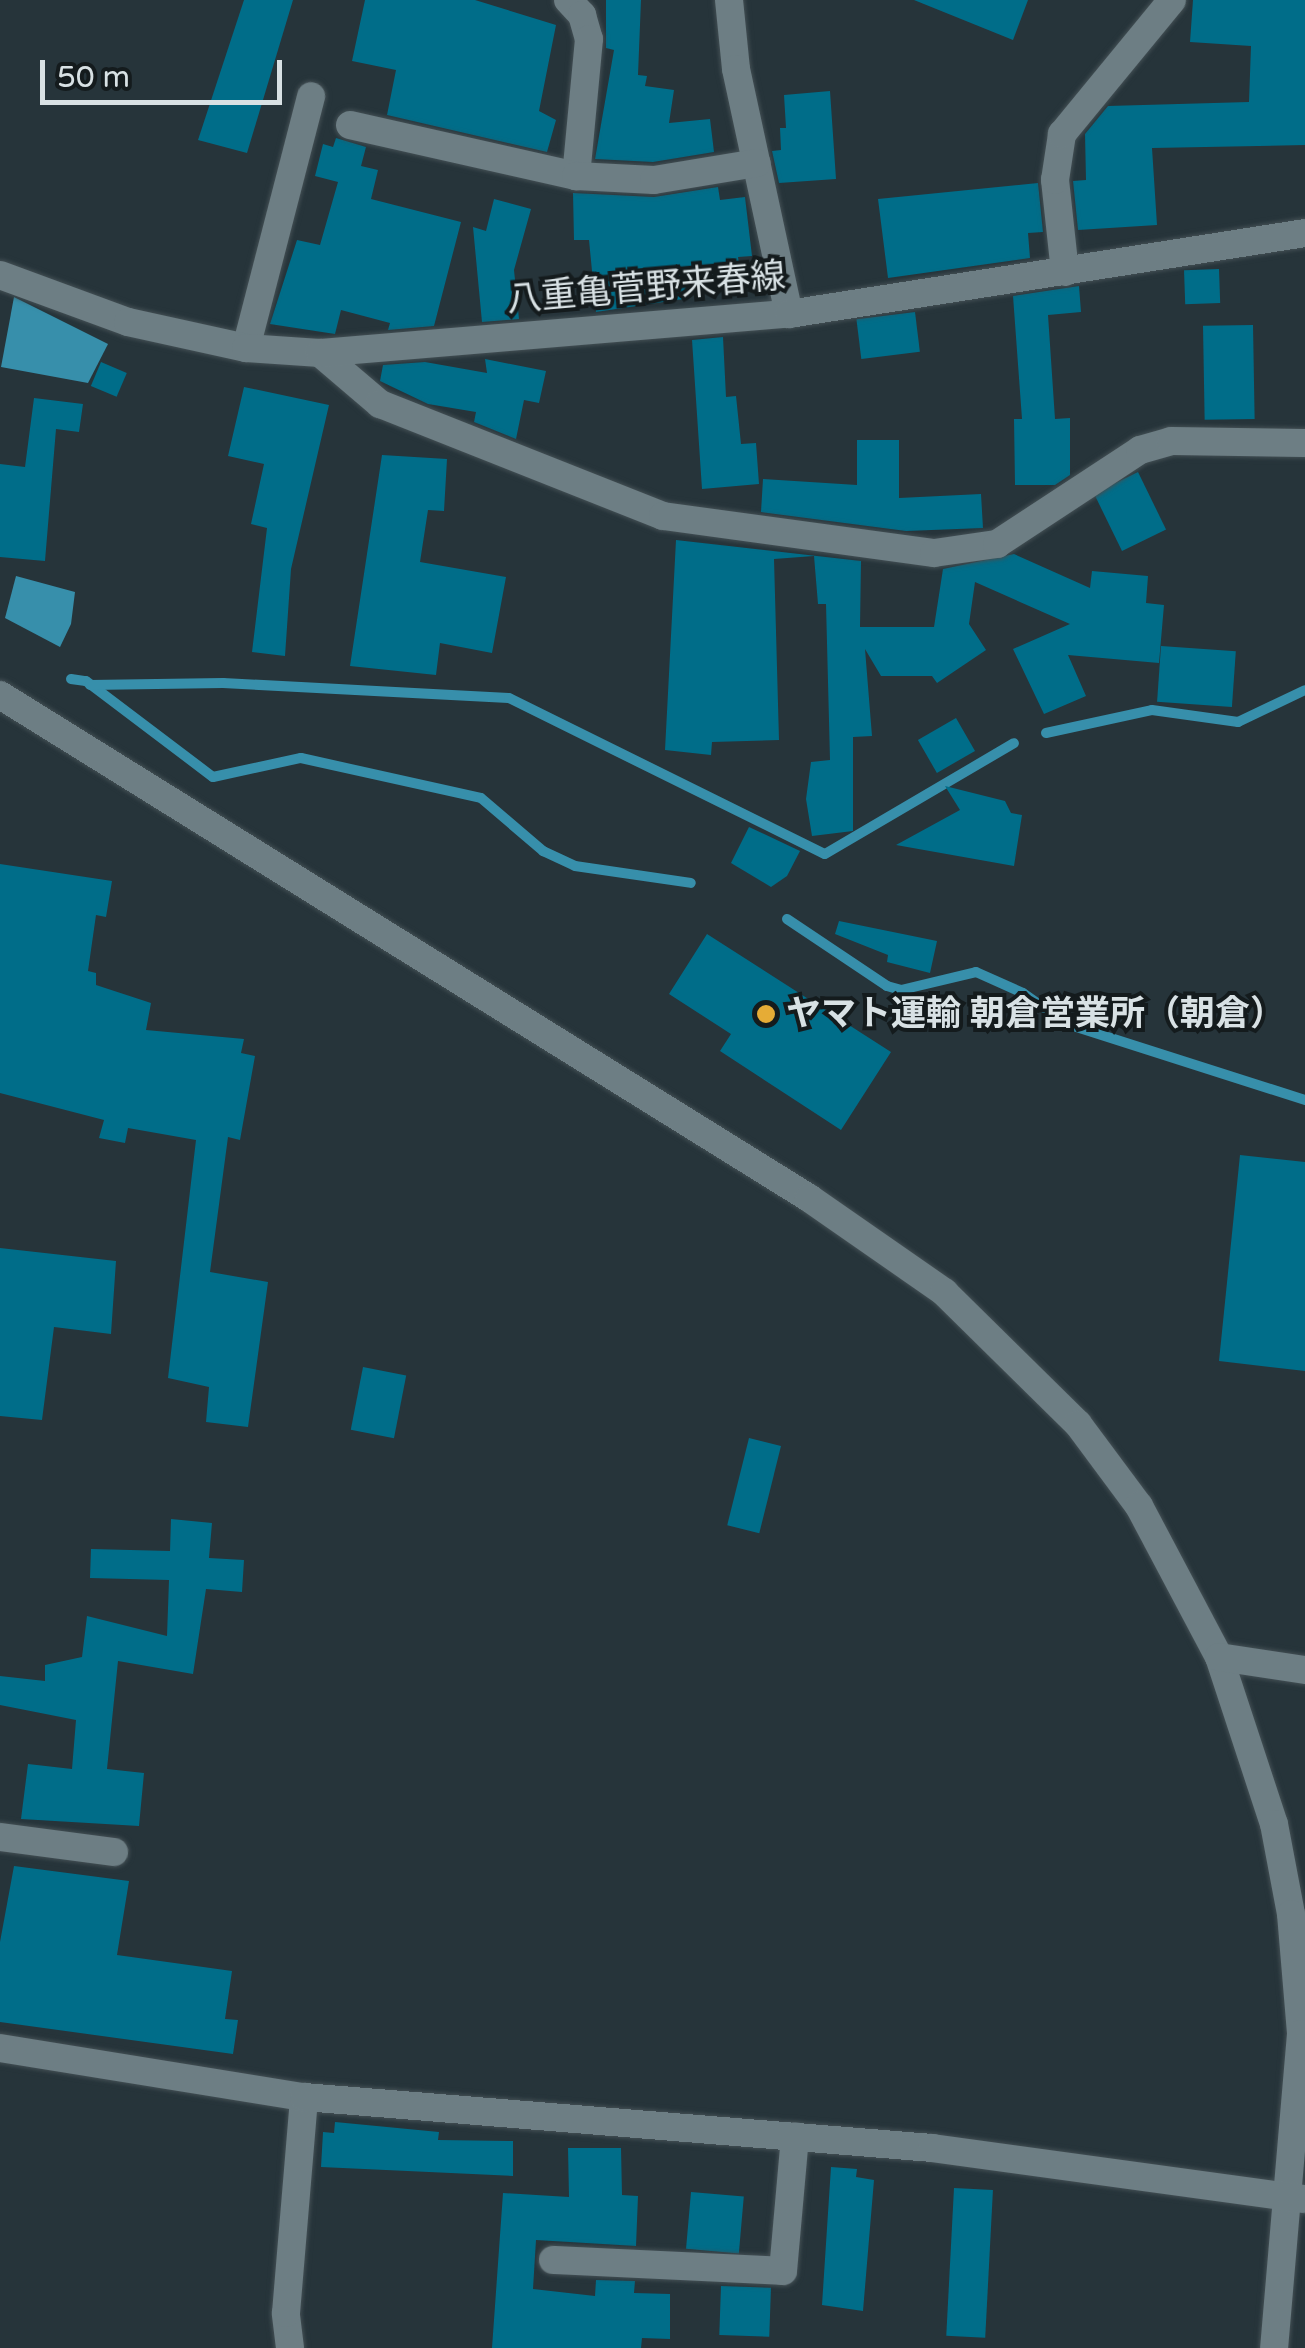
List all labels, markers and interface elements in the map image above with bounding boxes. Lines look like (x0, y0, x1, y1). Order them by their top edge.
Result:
scale bar (45, 40, 288, 102)
text: 50 m (57, 59, 130, 96)
street label: 八重亀菅野来春線 (505, 255, 787, 321)
place label: ヤマト運輸 朝倉営業所（朝倉） (786, 993, 1285, 1035)
marker: ヤマト運輸 朝倉営業所（朝倉） (755, 1003, 777, 1025)

